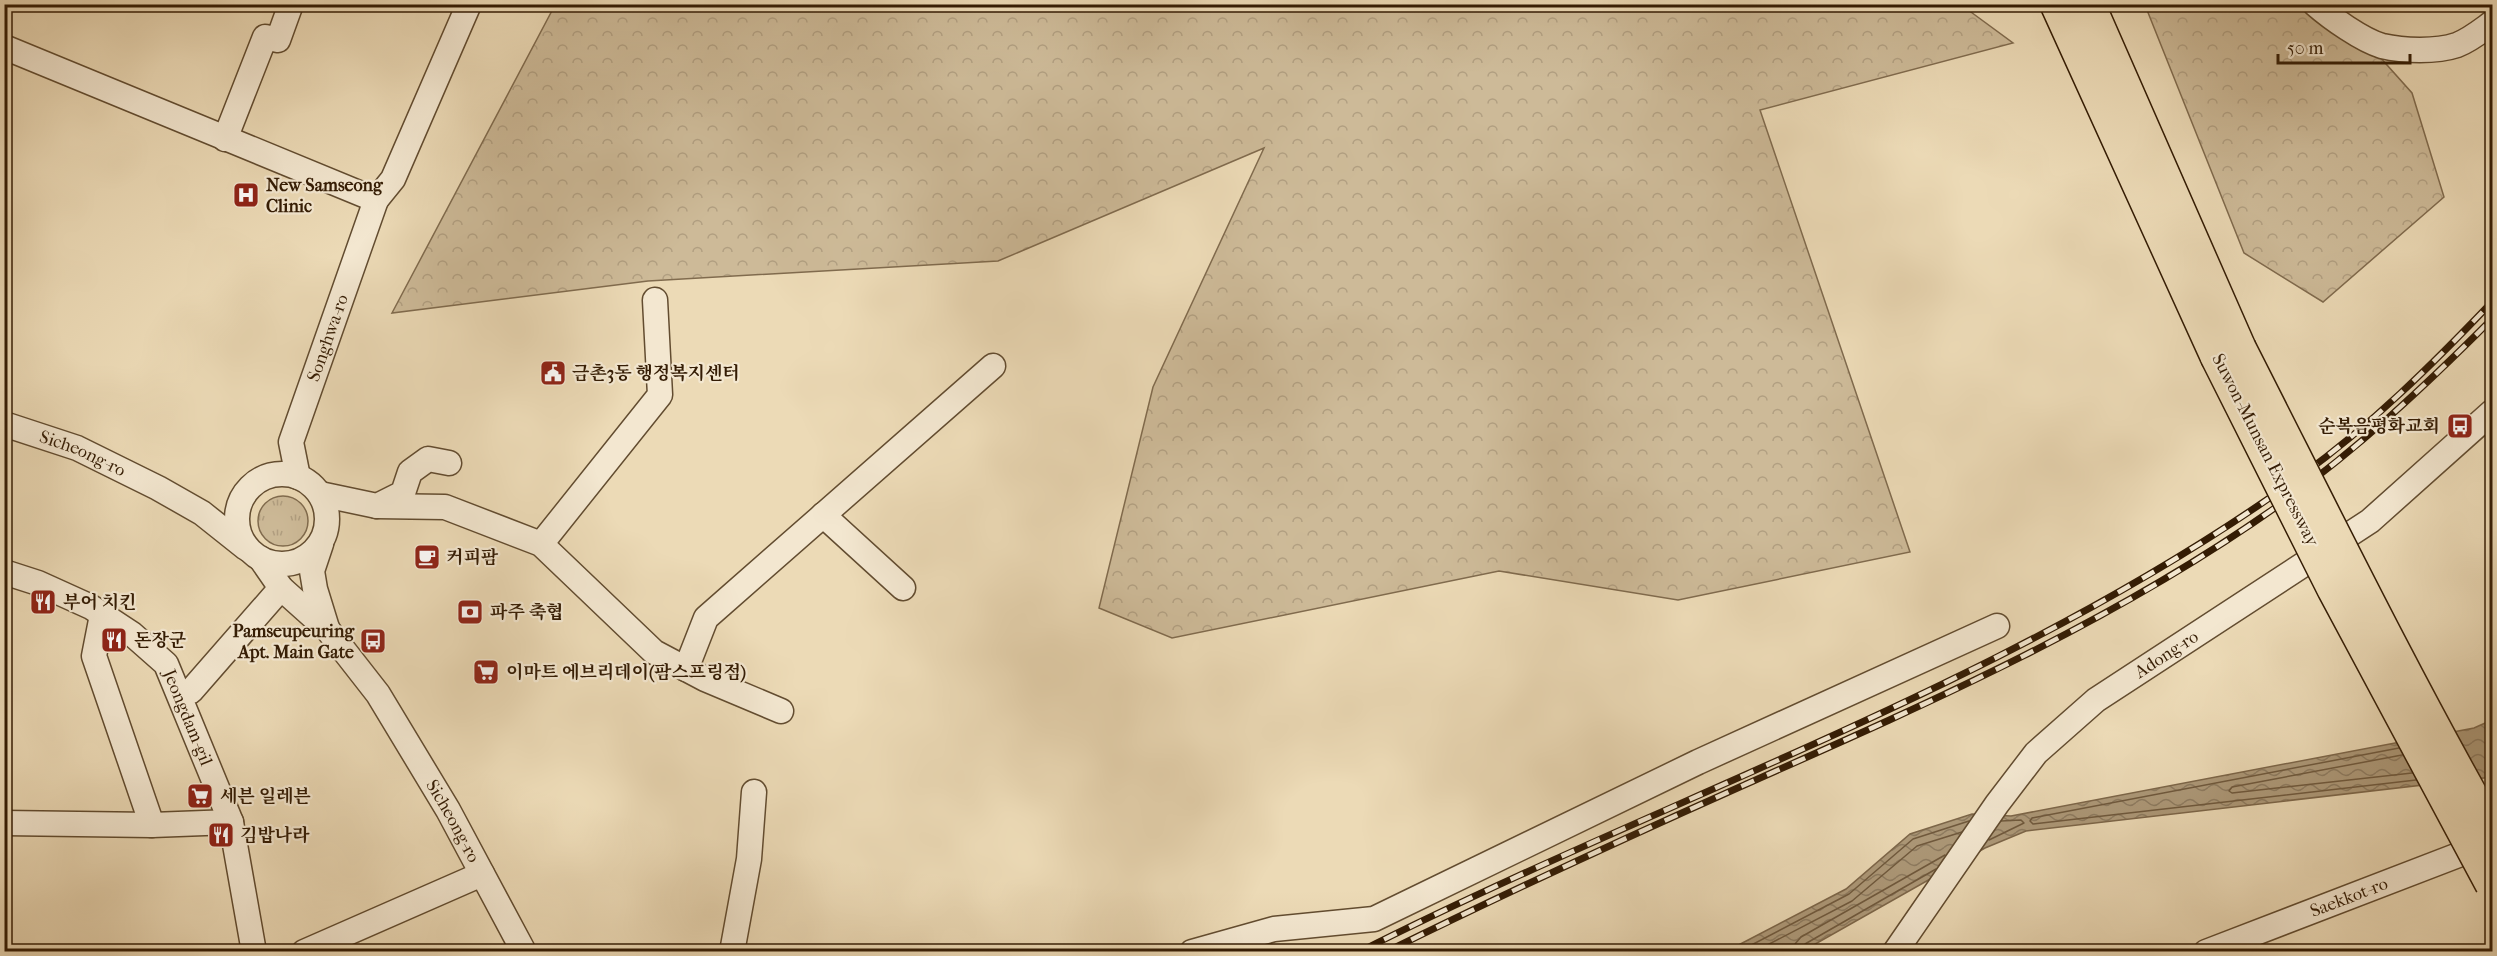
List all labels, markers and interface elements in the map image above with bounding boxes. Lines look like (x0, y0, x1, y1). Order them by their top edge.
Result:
scale bar (2278, 27, 2410, 65)
text: 50 m (2287, 38, 2324, 59)
place label: New Samseong Clinic (266, 175, 384, 217)
hospital icon: New Samseong Clinic (231, 180, 261, 210)
street label: Songhwa-ro (303, 291, 353, 384)
street label: Suwon-Munsan Expressway (2207, 350, 2323, 551)
public building icon: 금촌3동 행정복지센터 (538, 358, 568, 388)
place label: 금촌3동 행정복지센터 (572, 363, 740, 384)
bus stop icon: 순복음평화교회 (2445, 411, 2475, 441)
place label: 순복음평화교회 (2318, 416, 2440, 437)
street label: Sicheong-ro (37, 426, 129, 481)
cafe icon: 커피팜 (412, 542, 442, 572)
place label: 커피팜 (446, 547, 499, 568)
restaurant icon: 부어 치킨 (28, 587, 58, 617)
place label: 부어 치킨 (63, 592, 136, 613)
bank icon: 파주 축협 (455, 597, 485, 627)
place label: 파주 축협 (490, 602, 563, 623)
place label: Pamseupeuring Apt. Main Gate (233, 621, 355, 663)
restaurant icon: 돈장군 (99, 625, 129, 655)
bus stop icon: Pamseupeuring Apt. Main Gate (358, 626, 388, 656)
street label: Adong-ro (2130, 626, 2202, 683)
place label: 돈장군 (134, 630, 187, 651)
supermarket icon: 이마트 에브리데이(팜스프링점) (471, 657, 501, 687)
place label: 이마트 에브리데이(팜스프링점) (506, 662, 746, 683)
street label: Jeongdam-gil (158, 664, 217, 769)
street label: Sicheong-ro (422, 776, 485, 866)
supermarket icon: 세븐 일레븐 (185, 781, 215, 811)
place label: 세븐 일레븐 (220, 786, 311, 807)
restaurant icon: 김밥나라 (206, 820, 236, 850)
place label: 김밥나라 (240, 825, 310, 846)
street label: Saekkot-ro (2307, 873, 2391, 922)

